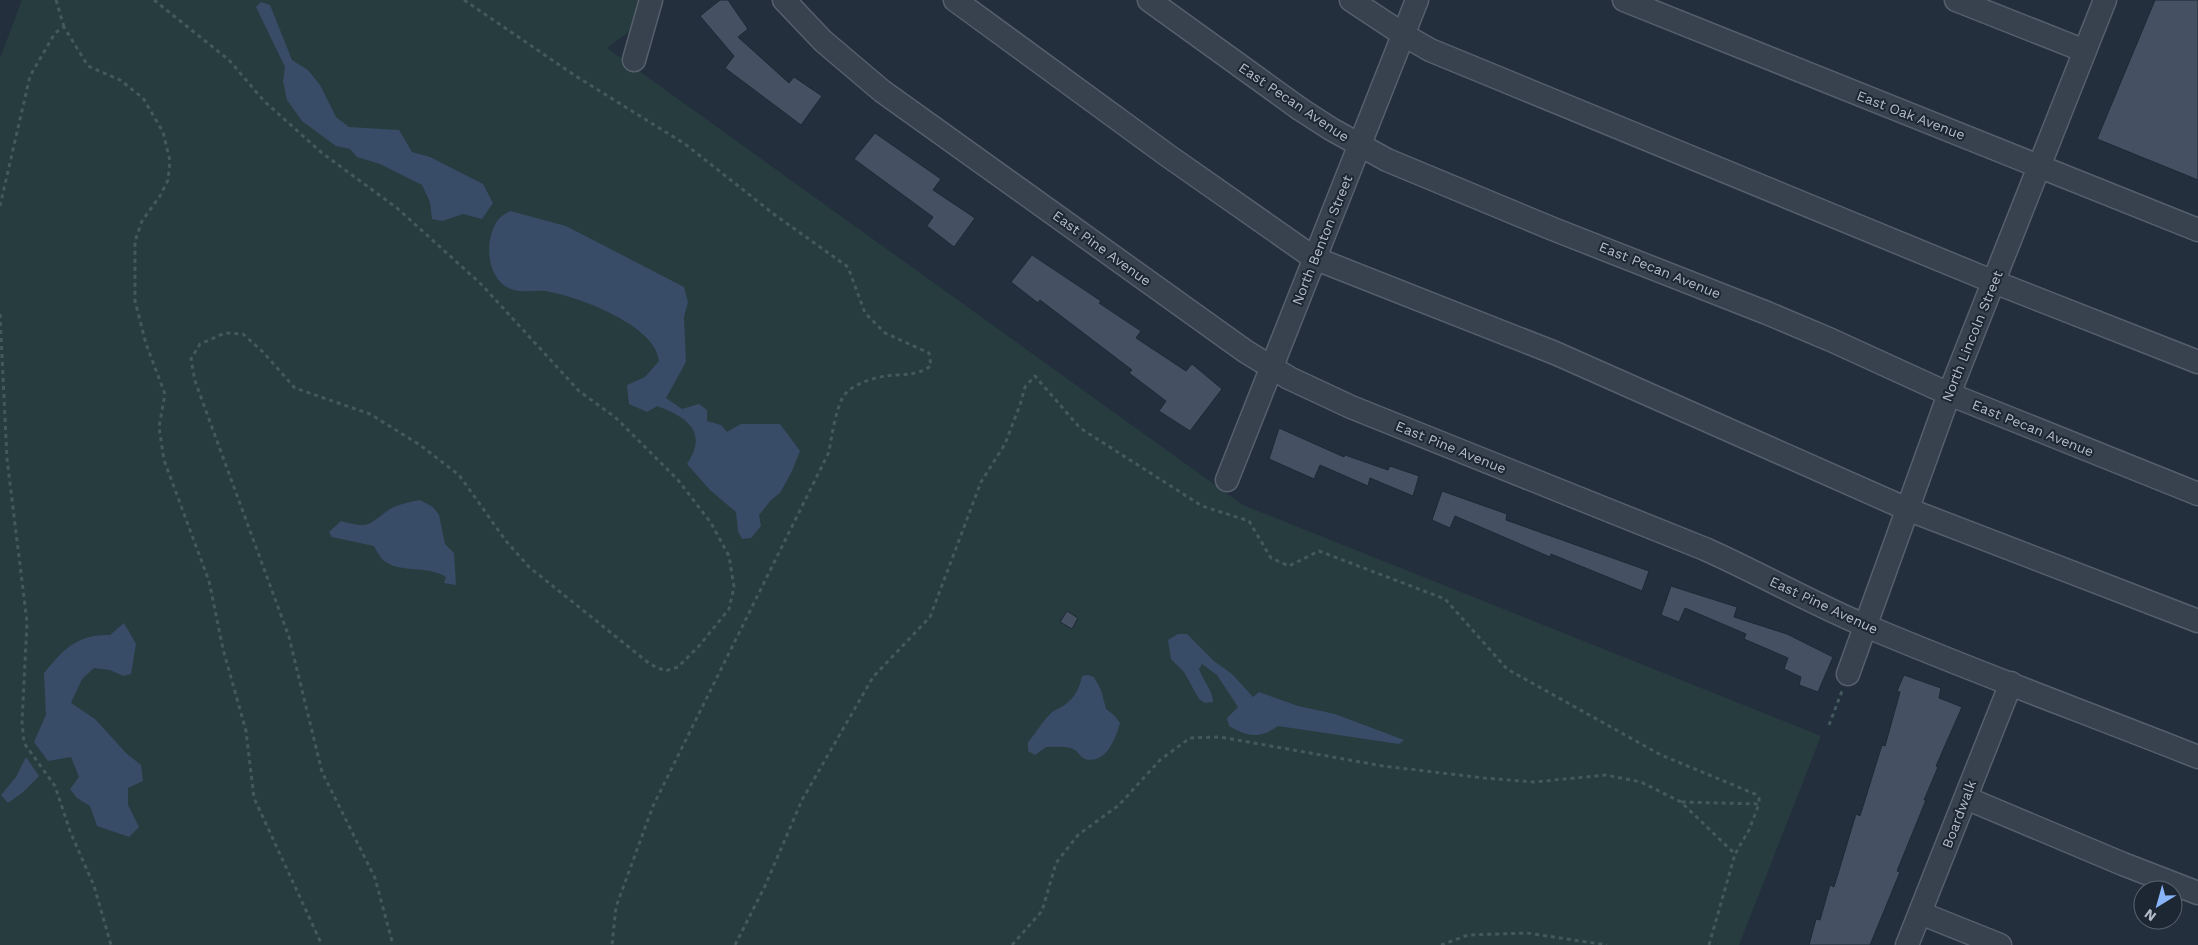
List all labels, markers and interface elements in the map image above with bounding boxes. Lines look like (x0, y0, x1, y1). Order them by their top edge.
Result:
street label: East Pecan Avenue (1236, 59, 1352, 145)
street label: East Oak Avenue (1855, 87, 1967, 143)
street label: North Benton Street (1289, 173, 1355, 307)
street label: East Pine Avenue (1050, 207, 1154, 289)
street label: East Pecan Avenue (1597, 238, 1723, 302)
street label: North Lincoln Street (1938, 268, 2006, 404)
street label: East Pecan Avenue (1970, 396, 2096, 460)
street label: East Pine Avenue (1393, 418, 1509, 476)
street label: East Pine Avenue (1767, 573, 1881, 637)
street label: Boardwalk (1939, 778, 1979, 850)
north arrow (2133, 880, 2183, 930)
text: N (2141, 906, 2159, 925)

